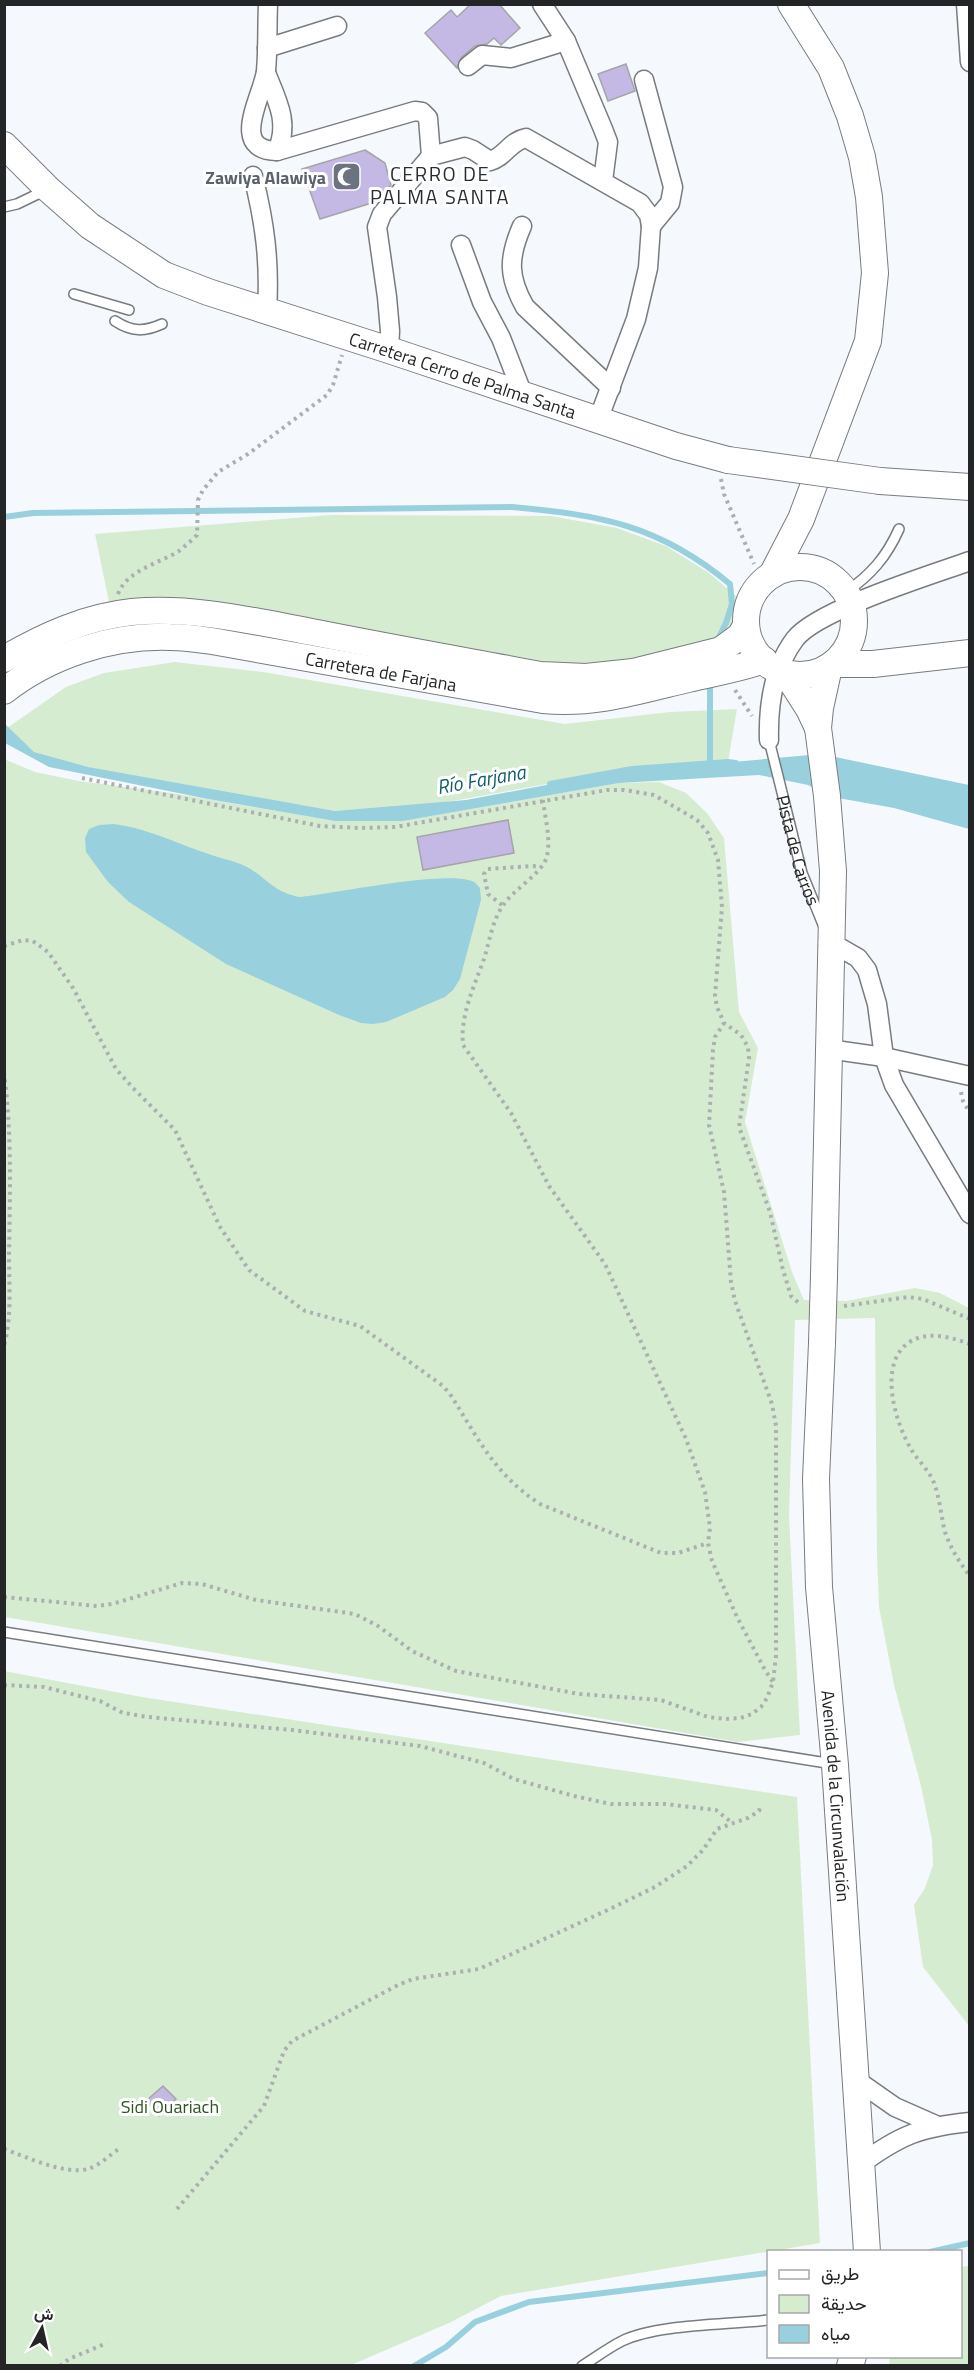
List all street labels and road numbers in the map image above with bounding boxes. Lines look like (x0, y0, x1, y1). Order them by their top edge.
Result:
street label: Carretera Cerro de Palma Santa (346, 325, 580, 425)
street label: Carretera de Farjana (303, 644, 459, 698)
street label: Pista de Carros (770, 792, 827, 910)
street label: Avenida de la Circunvalación (815, 1689, 857, 1903)

